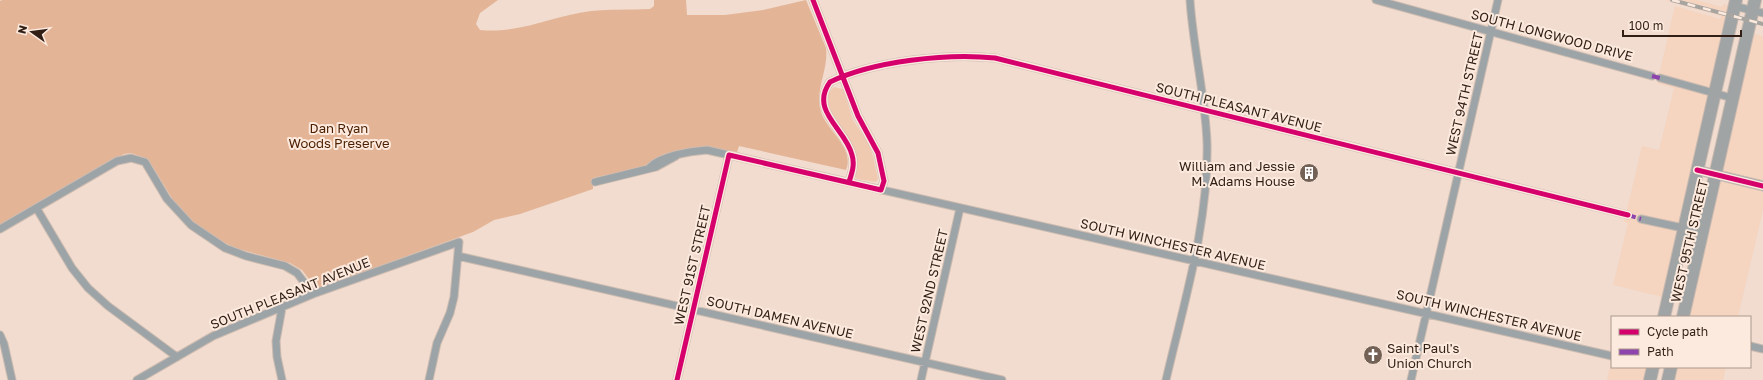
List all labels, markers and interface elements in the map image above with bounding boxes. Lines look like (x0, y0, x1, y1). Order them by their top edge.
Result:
street label: SOUTH LONGWOOD DRIVE (1469, 6, 1635, 64)
north arrow (12, 12, 52, 52)
scale bar (1623, 12, 1741, 38)
text: 100 m (1629, 18, 1663, 33)
text: N (14, 24, 29, 35)
street label: WEST 94TH STREET (1442, 31, 1486, 157)
street label: SOUTH PLEASANT AVENUE (1154, 79, 1324, 135)
park label: Dan Ryan Woods Preserve (288, 120, 390, 151)
place label: William and Jessie M. Adams House (1179, 158, 1295, 189)
building icon: William and Jessie M. Adams House (1298, 162, 1320, 184)
street label: WEST 95TH STREET (1667, 178, 1711, 304)
street label: WEST 91ST STREET (670, 203, 714, 327)
street label: SOUTH WINCHESTER AVENUE (1079, 215, 1267, 273)
street label: WEST 92ND STREET (907, 227, 951, 355)
street label: SOUTH PLEASANT AVENUE (208, 254, 372, 332)
street label: SOUTH WINCHESTER AVENUE (1395, 286, 1583, 344)
street label: SOUTH DAMEN AVENUE (705, 292, 855, 342)
legend (1611, 316, 1751, 368)
text: Cycle path (1647, 324, 1708, 339)
place label: Saint Paul's Union Church (1387, 340, 1472, 371)
church icon: Saint Paul's Union Church (1362, 344, 1384, 366)
text: Path (1647, 344, 1674, 359)

